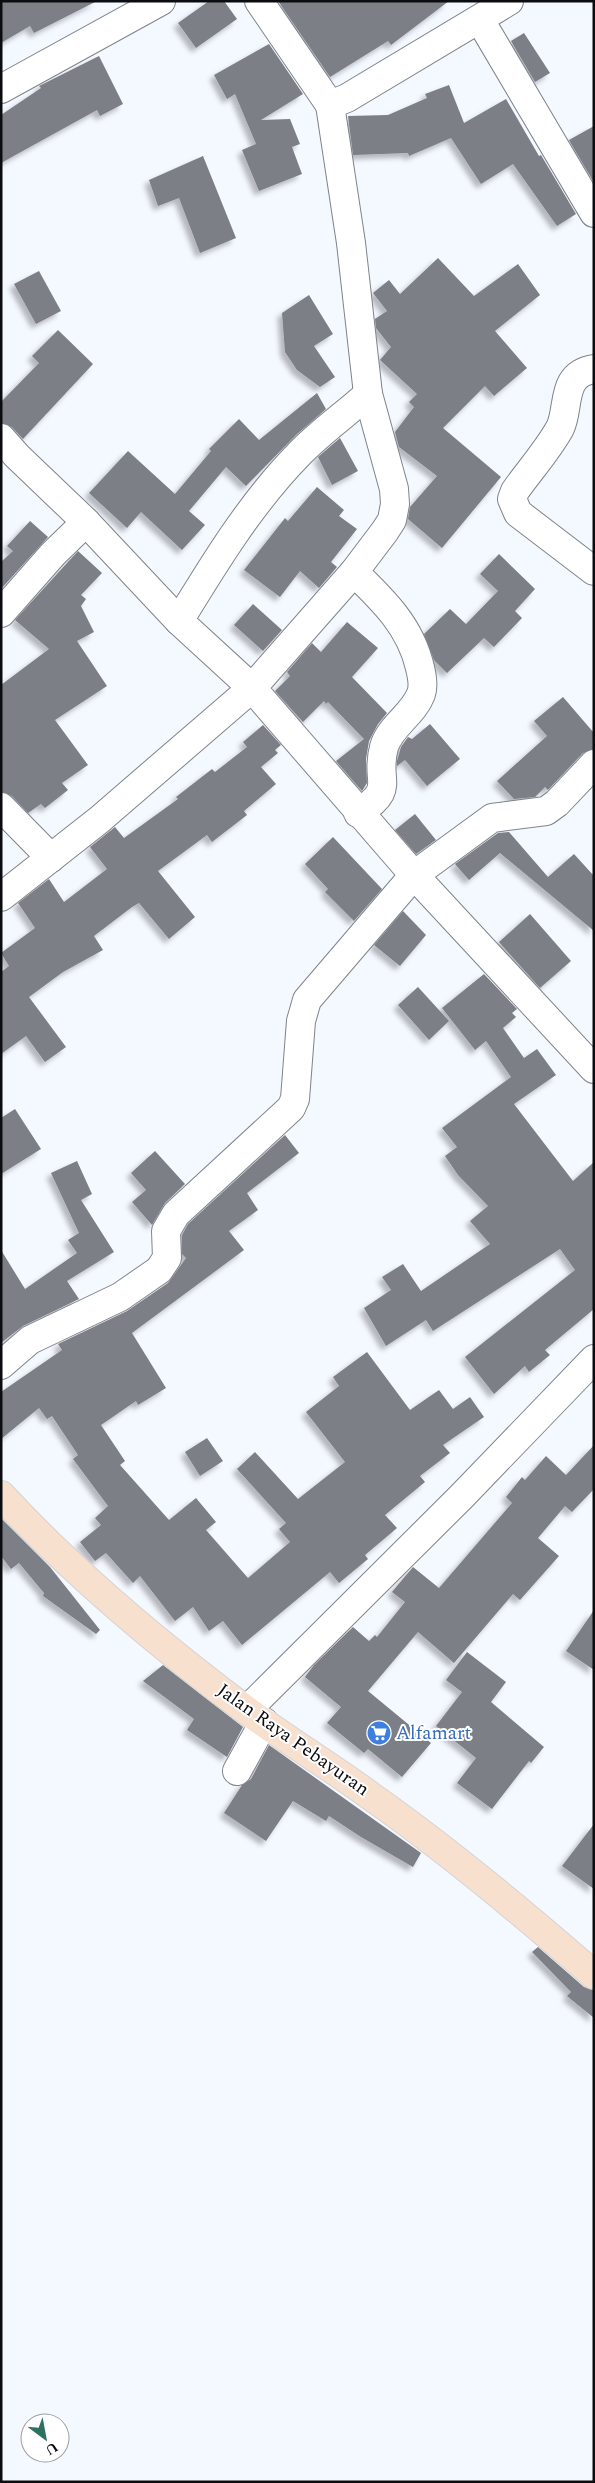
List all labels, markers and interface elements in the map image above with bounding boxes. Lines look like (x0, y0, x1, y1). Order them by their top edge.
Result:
street label: Jalan Raya Pebayuran (211, 1676, 375, 1804)
place label: Alfamart (396, 1719, 472, 1748)
supermarket icon: Alfamart (366, 1720, 392, 1746)
north arrow (20, 2413, 70, 2463)
text: U (41, 2437, 62, 2461)

